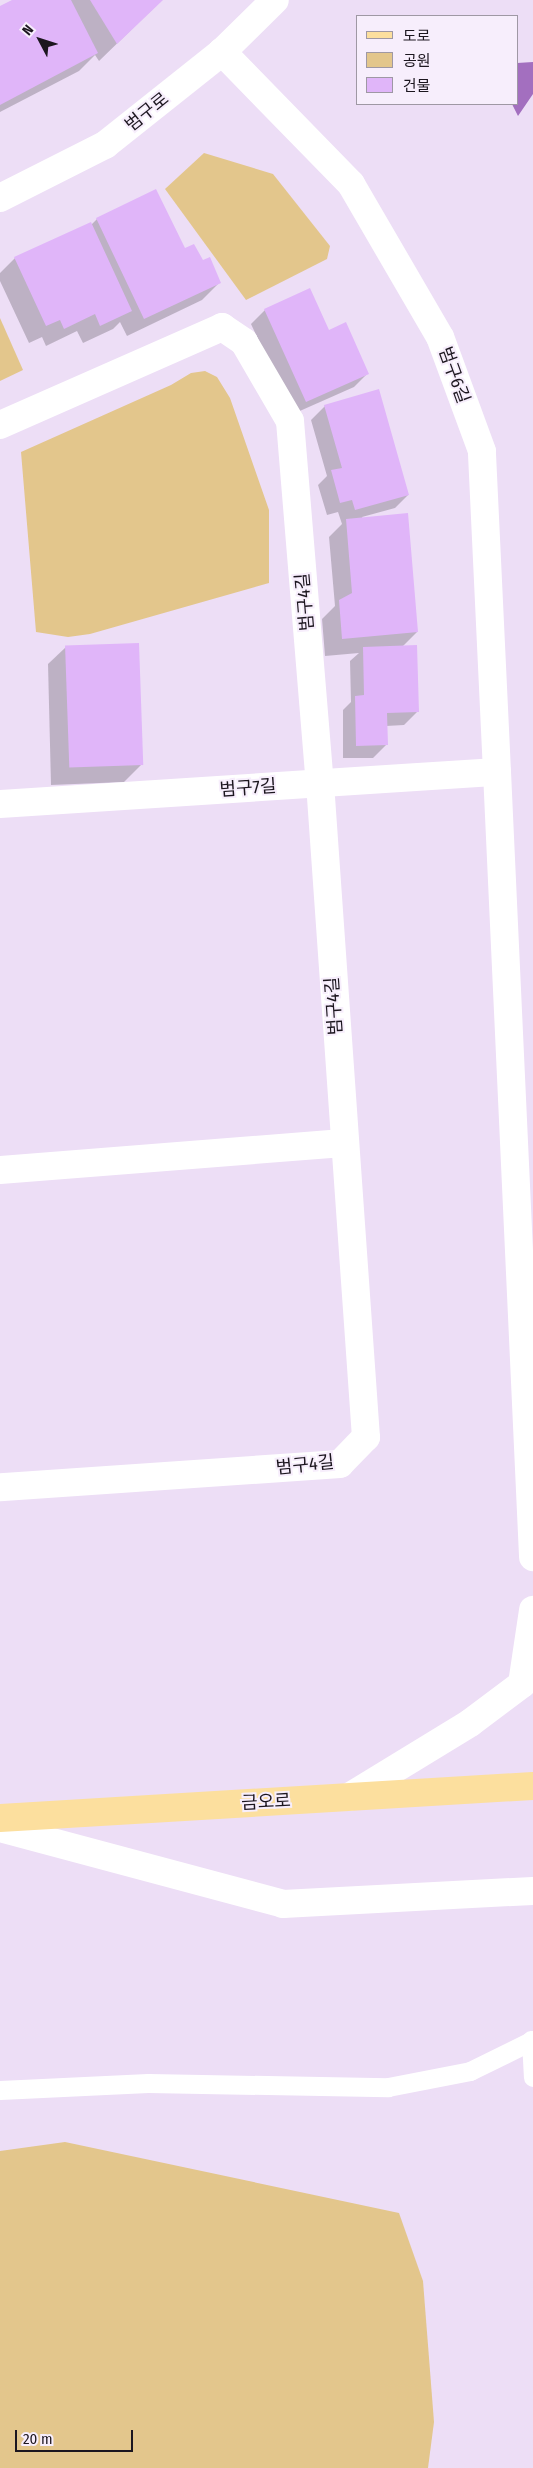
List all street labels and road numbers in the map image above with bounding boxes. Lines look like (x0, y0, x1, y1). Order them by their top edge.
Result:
street label: 범구로 (121, 88, 173, 136)
street label: 범구6길 (434, 344, 474, 406)
street label: 범구4길 (292, 572, 318, 632)
street label: 범구7길 (219, 775, 277, 801)
street label: 범구4길 (321, 976, 347, 1036)
street label: 범구4길 (275, 1451, 335, 1479)
street label: 금오로 (241, 1790, 291, 1814)

